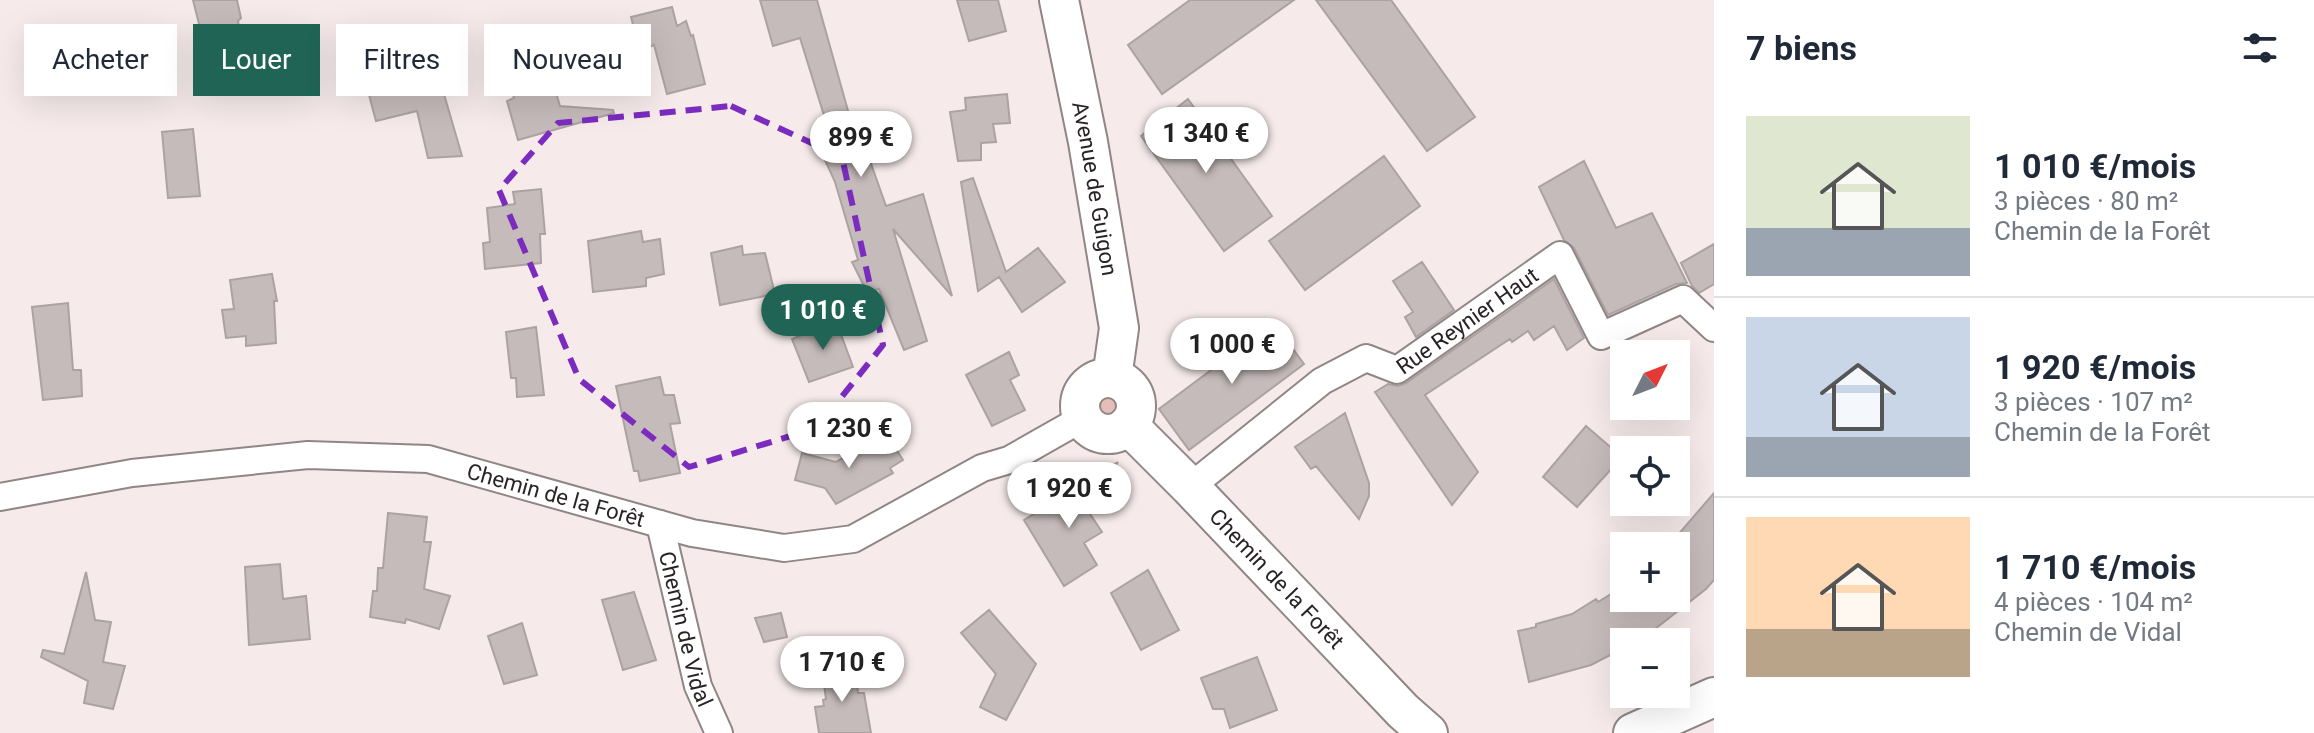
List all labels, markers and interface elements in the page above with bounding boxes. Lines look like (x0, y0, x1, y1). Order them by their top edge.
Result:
chip: Acheter (24, 24, 177, 96)
chip: Louer (193, 24, 320, 96)
chip: Filtres (336, 24, 468, 96)
chip: Nouveau (484, 24, 651, 96)
icon: filters (2238, 26, 2282, 70)
text: 7 biens (1746, 28, 1857, 68)
street label: Avenue de Guigon (1068, 99, 1123, 278)
pin: 1 340 € (1132, 107, 1280, 175)
pin: 899 € (805, 111, 917, 179)
text: 1 340 € (1162, 118, 1250, 148)
text: 899 € (828, 122, 894, 152)
text: 1 010 €/mois (1994, 146, 2196, 186)
icon: home (1810, 148, 1906, 244)
text: 3 pièces · 80 m² (1994, 186, 2178, 216)
text: Chemin de la Forêt (1994, 216, 2211, 246)
street label: Rue Reynier Haut (1391, 262, 1543, 379)
pin: 1 010 € (749, 284, 897, 352)
text: 1 010 € (779, 295, 867, 325)
pin: 1 000 € (1158, 318, 1306, 386)
text: 1 000 € (1188, 329, 1276, 359)
north arrow (1610, 340, 1690, 420)
map controls (1610, 340, 1690, 708)
text: 1 920 €/mois (1994, 347, 2196, 387)
icon: home (1810, 349, 1906, 445)
text: 3 pièces · 107 m² (1994, 387, 2193, 417)
pin: 1 230 € (775, 402, 923, 470)
text: 1 230 € (805, 413, 893, 443)
text: Chemin de la Forêt (1994, 417, 2211, 447)
button: locate (1610, 436, 1690, 516)
street label: Chemin de la Forêt (464, 458, 648, 532)
pin: 1 920 € (995, 462, 1143, 530)
text: 1 920 € (1025, 473, 1113, 503)
street label: Chemin de la Forêt (1205, 503, 1349, 654)
button: + (1610, 532, 1690, 612)
text: 1 710 €/mois (1994, 547, 2196, 587)
street label: Chemin de Vidal (654, 549, 718, 710)
icon: home (1810, 549, 1906, 645)
text: 4 pièces · 104 m² (1994, 587, 2193, 617)
text: Chemin de Vidal (1994, 617, 2182, 647)
button: − (1610, 628, 1690, 708)
pin: 1 710 € (768, 636, 916, 704)
text: 1 710 € (798, 647, 886, 677)

